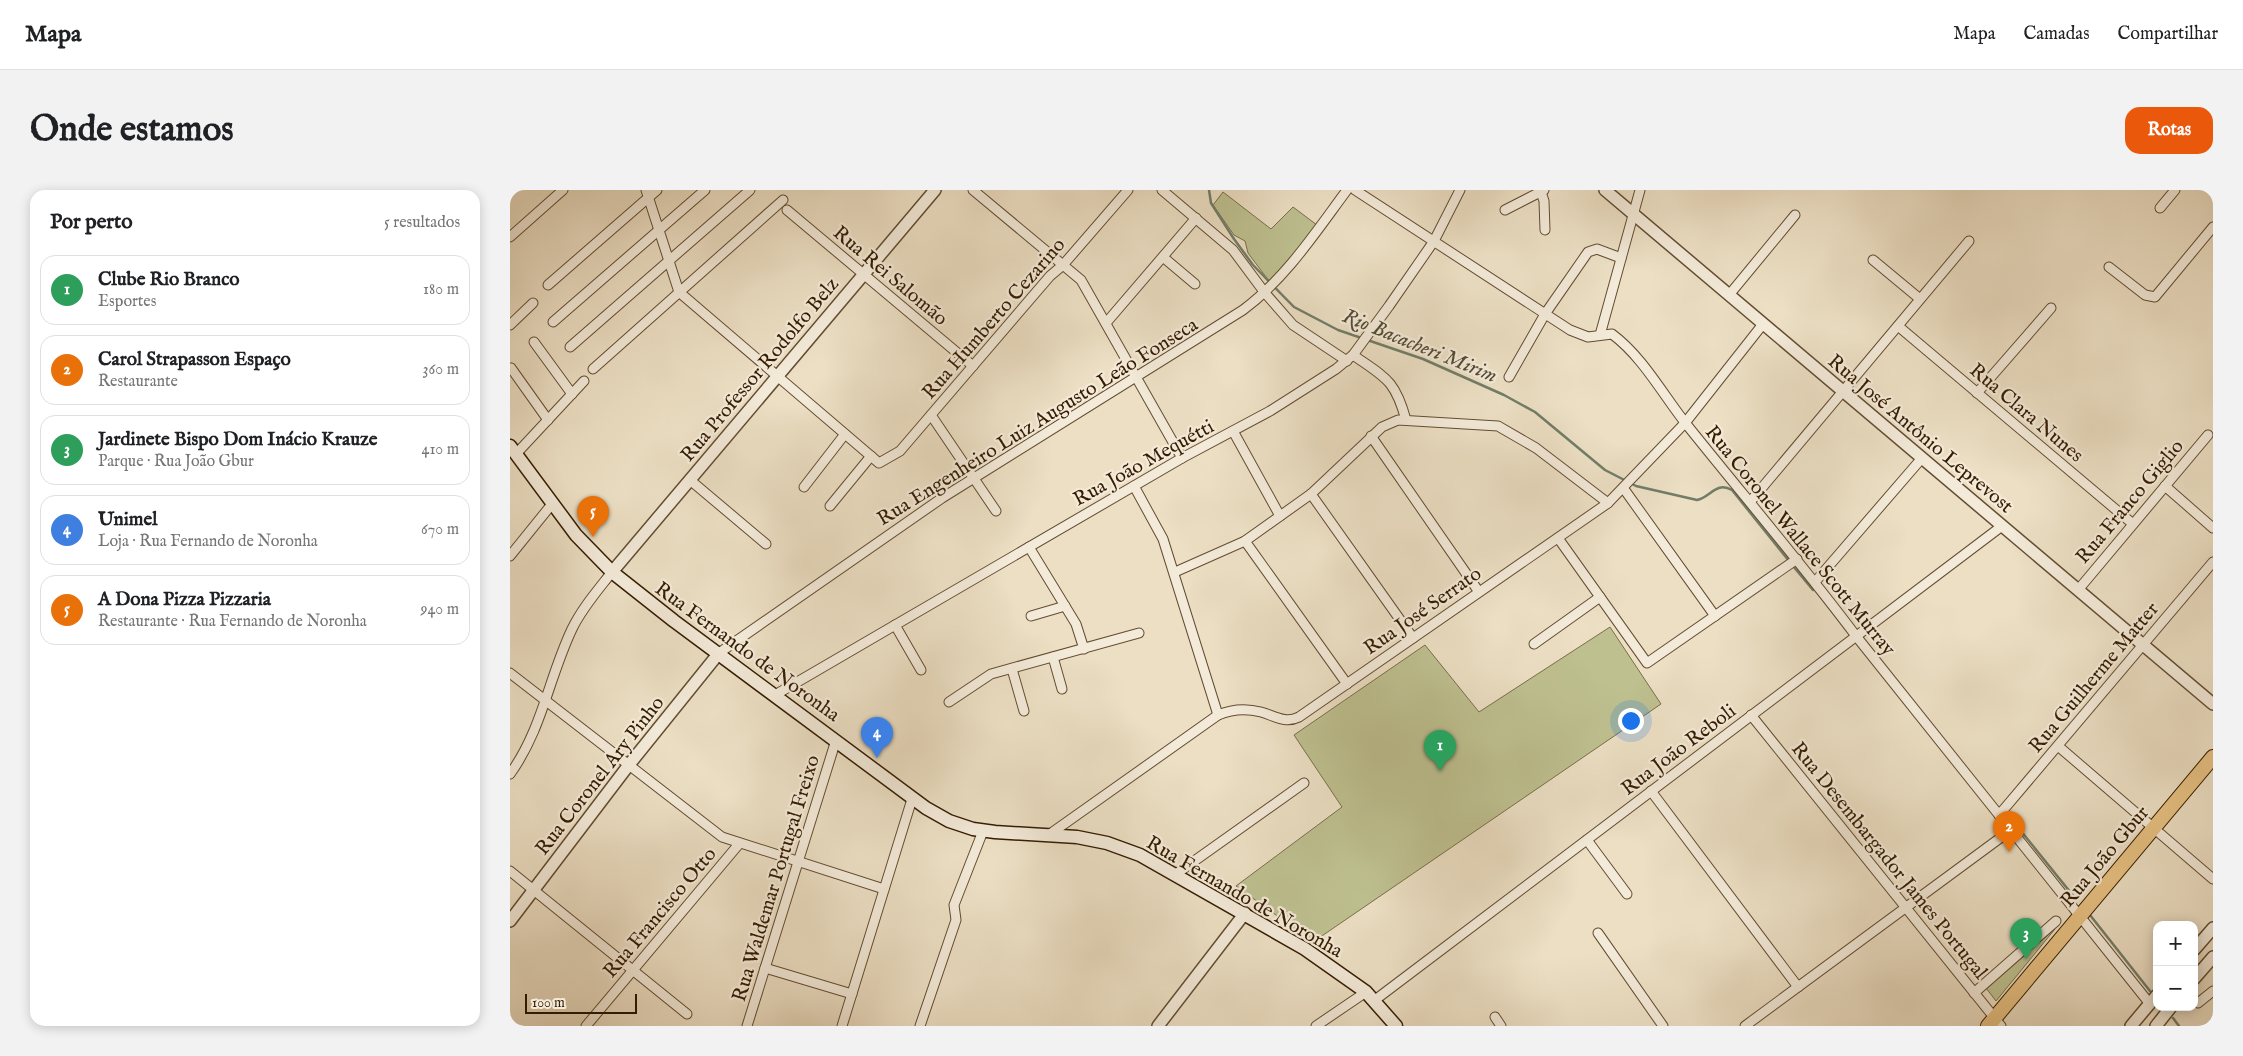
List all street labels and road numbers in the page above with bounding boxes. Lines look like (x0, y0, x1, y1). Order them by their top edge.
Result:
street label: Rua Rei Salomão (827, 221, 953, 332)
street label: Rua Humberto Cezarino (917, 233, 1071, 405)
street label: Rua Professor Rodolfo Belz (676, 273, 845, 467)
street label: Rua Engenheiro Luiz Augusto Leão Fonseca (873, 312, 1203, 532)
street label: Rua José Antônio Leprevost (1822, 349, 2018, 519)
street label: Rua Clara Nunes (1964, 358, 2088, 468)
street label: Rua João Mequétti (1069, 414, 1218, 512)
street label: Rua Coronel Wallace Scott Murray (1699, 421, 1901, 661)
street label: Rua Franco Giglio (2071, 434, 2190, 569)
street label: Rua José Serrato (1359, 561, 1487, 661)
street label: Rua Fernando de Noronha (650, 577, 845, 728)
street label: Rua Guilherme Matter (2024, 597, 2165, 759)
street label: Rua Coronel Ary Pinho (530, 691, 670, 861)
street label: Rua João Reboli (1617, 699, 1741, 801)
street label: Rua Desembargador James Portugal (1785, 737, 1993, 985)
street label: Rua Waldemar Portugal Freixo (727, 752, 826, 1005)
street label: Rua João Gbur (2055, 801, 2155, 913)
street label: Rua Fernando de Noronha (1141, 831, 1347, 964)
street label: Rua Francisco Otto (598, 842, 722, 984)

